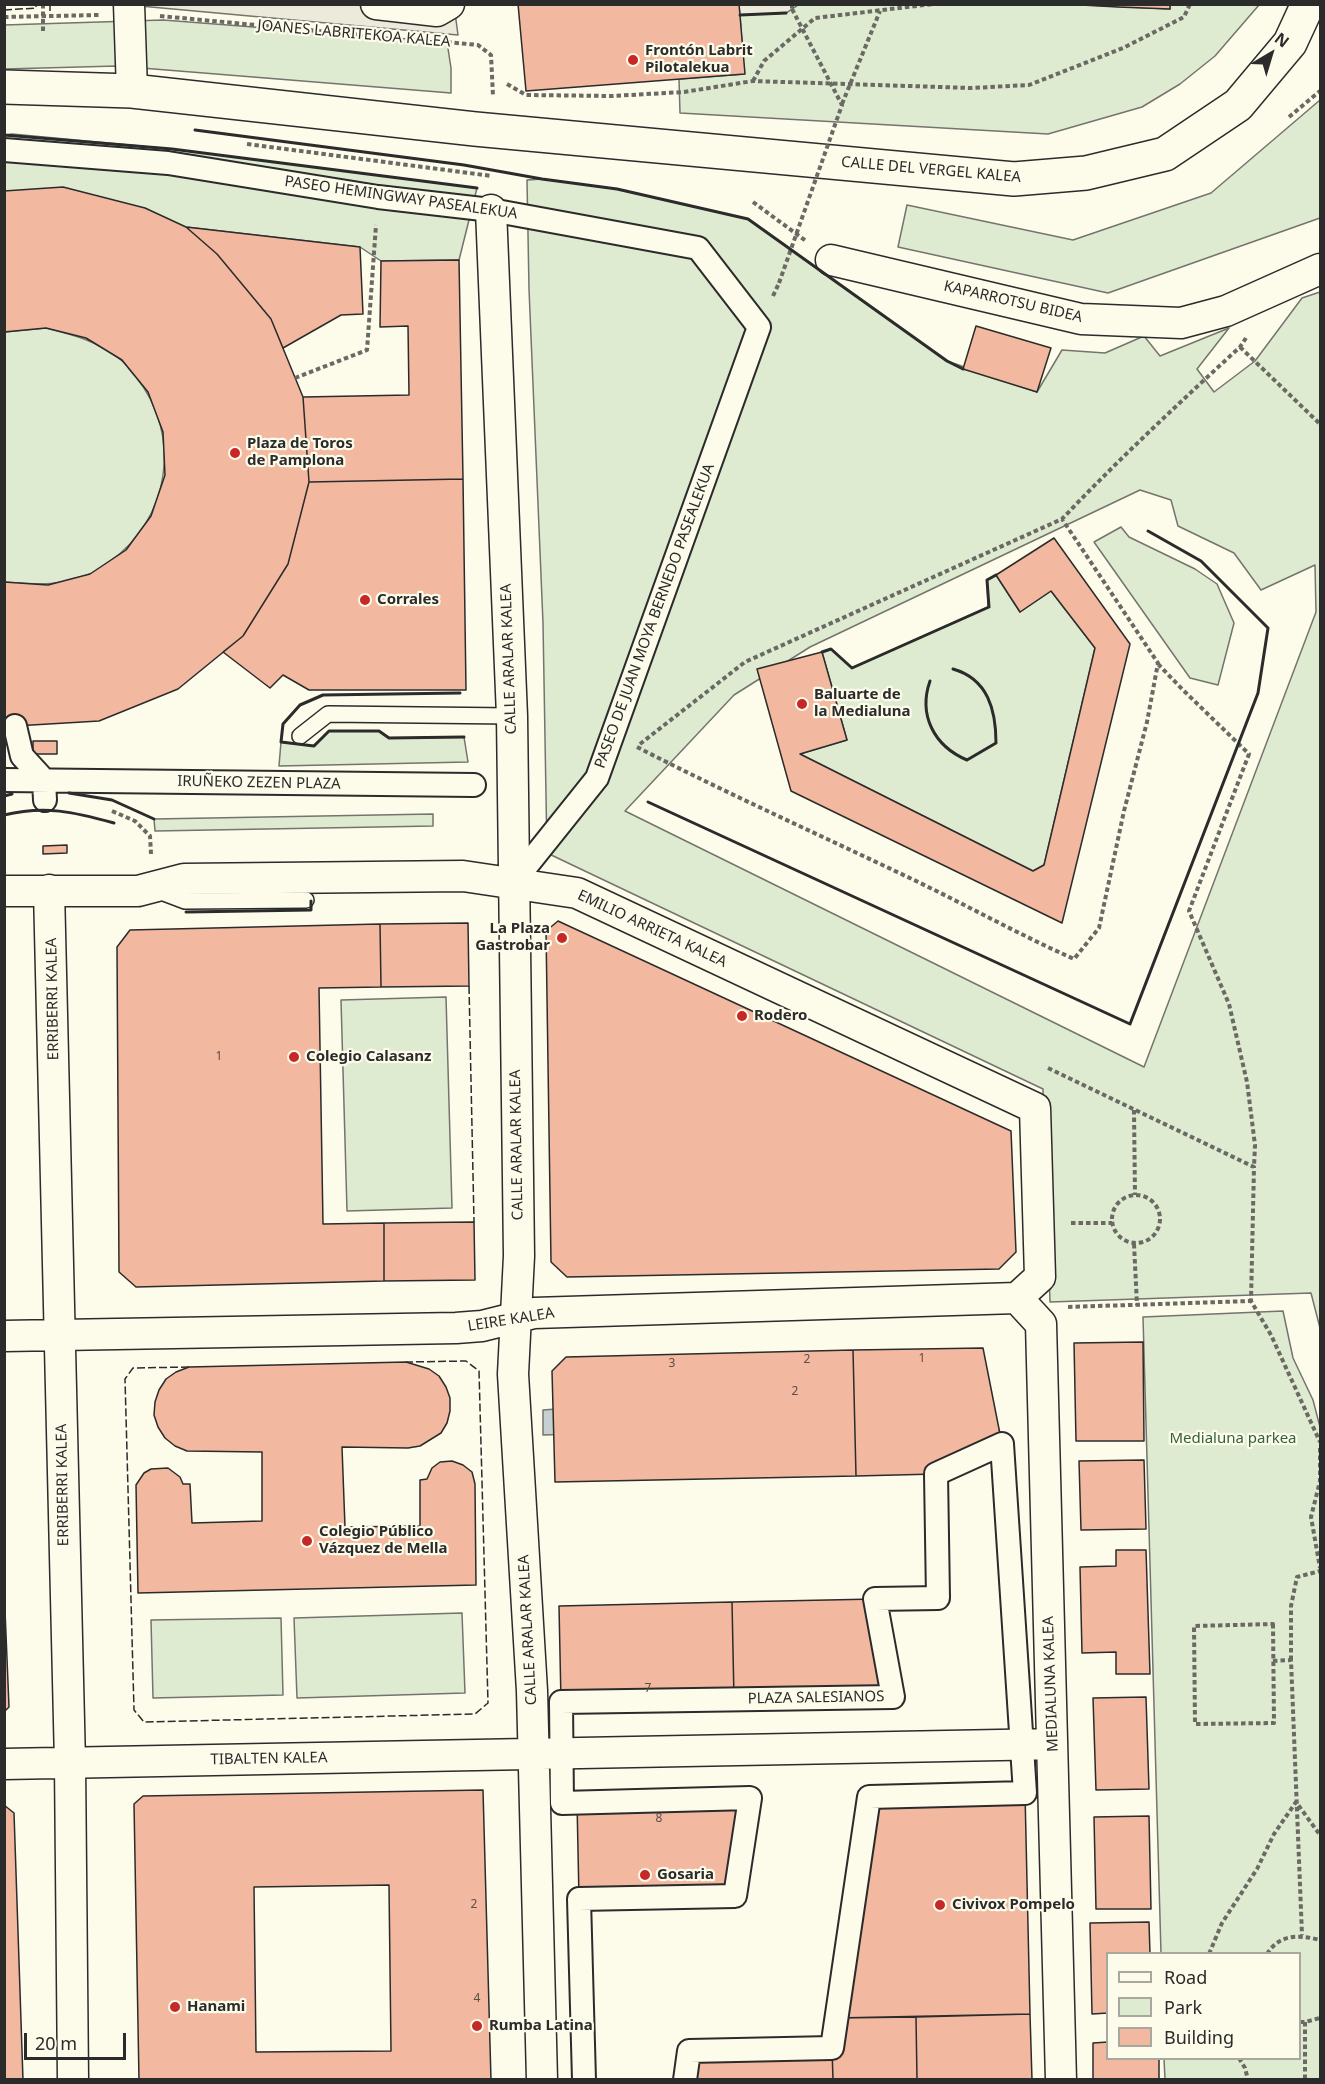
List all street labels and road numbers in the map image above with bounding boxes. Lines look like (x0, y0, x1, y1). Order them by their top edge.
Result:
street label: JOANES LABRITEKOA KALEA (257, 17, 451, 51)
street label: CALLE DEL VERGEL KALEA (840, 153, 1022, 187)
street label: PASEO HEMINGWAY PASEALEKUA (283, 173, 519, 223)
street label: KAPARROTSU BIDEA (942, 277, 1084, 327)
street label: PASEO DE JUAN MOYA BERNEDO PASEALEKUA (591, 461, 719, 771)
street label: CALLE ARALAR KALEA (497, 583, 521, 735)
street label: IRUÑEKO ZEZEN PLAZA (177, 773, 341, 793)
street label: EMILIO ARRIETA KALEA (574, 886, 730, 972)
street label: ERRIBERRI KALEA (43, 938, 63, 1060)
street label: CALLE ARALAR KALEA (507, 1069, 527, 1221)
street label: LEIRE KALEA (466, 1304, 556, 1336)
street label: ERRIBERRI KALEA (53, 1424, 73, 1546)
street label: CALLE ARALAR KALEA (515, 1554, 541, 1706)
street label: MEDIALUNA KALEA (1040, 1616, 1062, 1752)
street label: PLAZA SALESIANOS (747, 1688, 885, 1708)
street label: TIBALTEN KALEA (210, 1749, 328, 1769)

